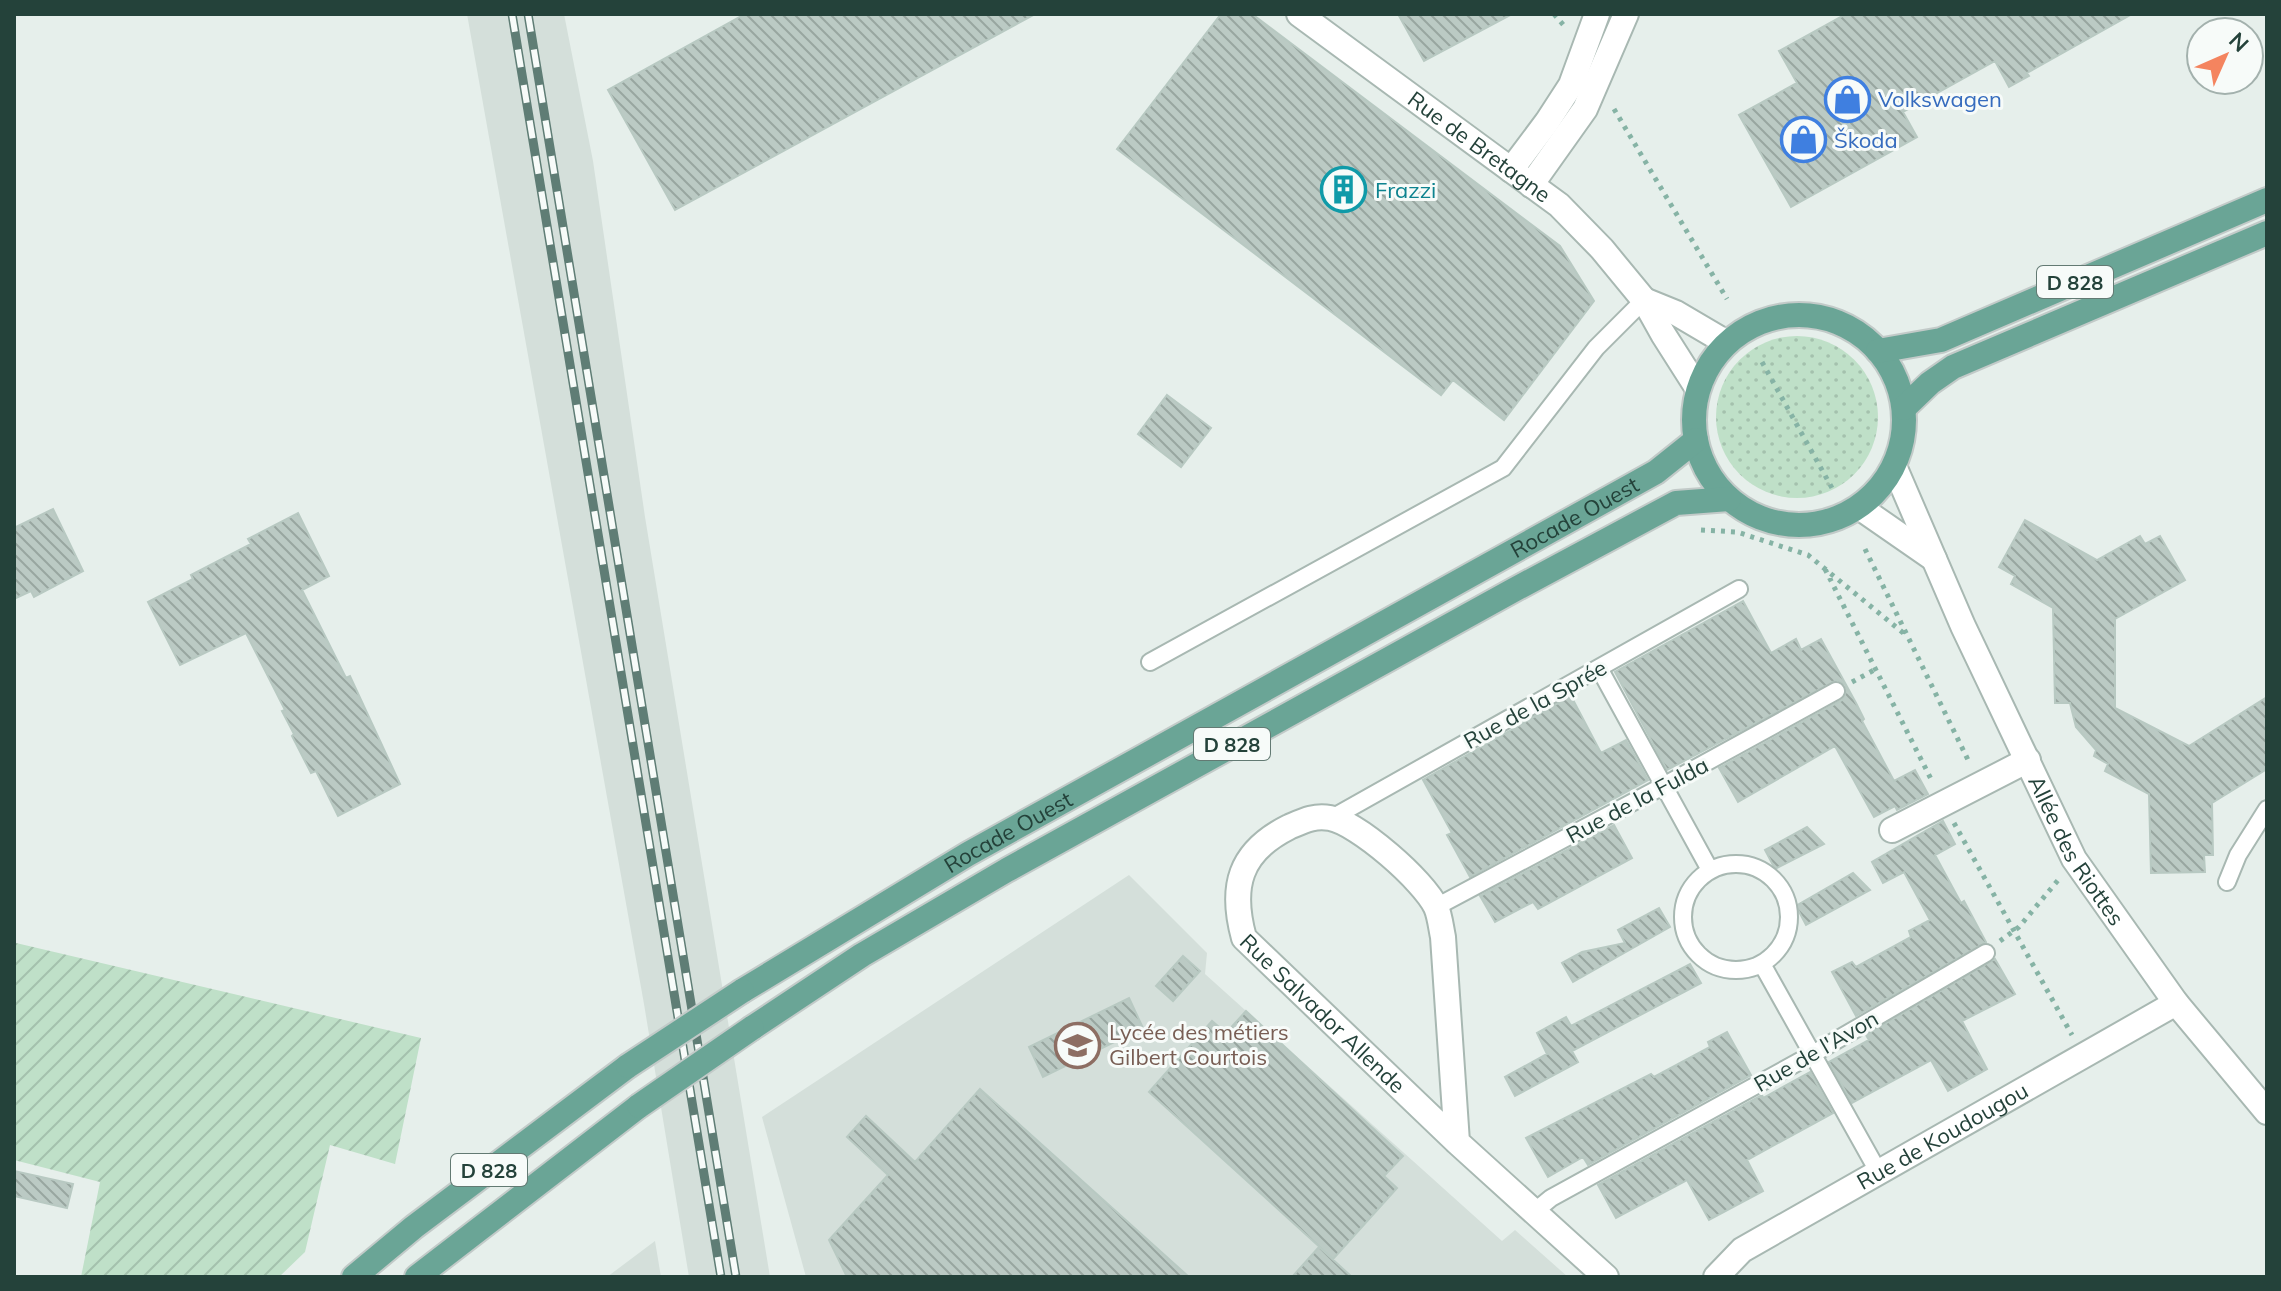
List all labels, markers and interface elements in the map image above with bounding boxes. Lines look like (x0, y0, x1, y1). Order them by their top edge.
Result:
north arrow (2185, 16, 2265, 96)
text: N (2223, 26, 2255, 58)
shop icon: Volkswagen (1823, 75, 1871, 123)
street label: Rue de Bretagne (1403, 85, 1556, 208)
place label: Volkswagen (1878, 85, 2002, 113)
shop icon: Škoda (1779, 116, 1827, 164)
place label: Škoda (1834, 126, 1898, 154)
building icon: Frazzi (1320, 166, 1368, 214)
place label: Frazzi (1375, 176, 1436, 204)
road number: D 828 (2037, 266, 2113, 298)
street label: Rocade Ouest (1505, 470, 1644, 564)
street label: Rue de la Sprée (1459, 653, 1611, 755)
road number: D 828 (1194, 728, 1270, 760)
street label: Rue de la Fulda (1561, 751, 1713, 849)
street label: Allée des Riottes (2022, 771, 2131, 931)
street label: Rocade Ouest (939, 785, 1077, 879)
street label: Rue Salvador Allende (1234, 928, 1411, 1099)
street label: Rue de l'Avon (1749, 1004, 1883, 1098)
place label: Lycée des métiers Gilbert Courtois (1109, 1018, 1289, 1071)
school or university icon: Lycée des métiers Gilbert Courtois (1054, 1021, 1102, 1069)
street label: Rue de Koudougou (1852, 1076, 2033, 1196)
road number: D 828 (451, 1154, 527, 1186)

